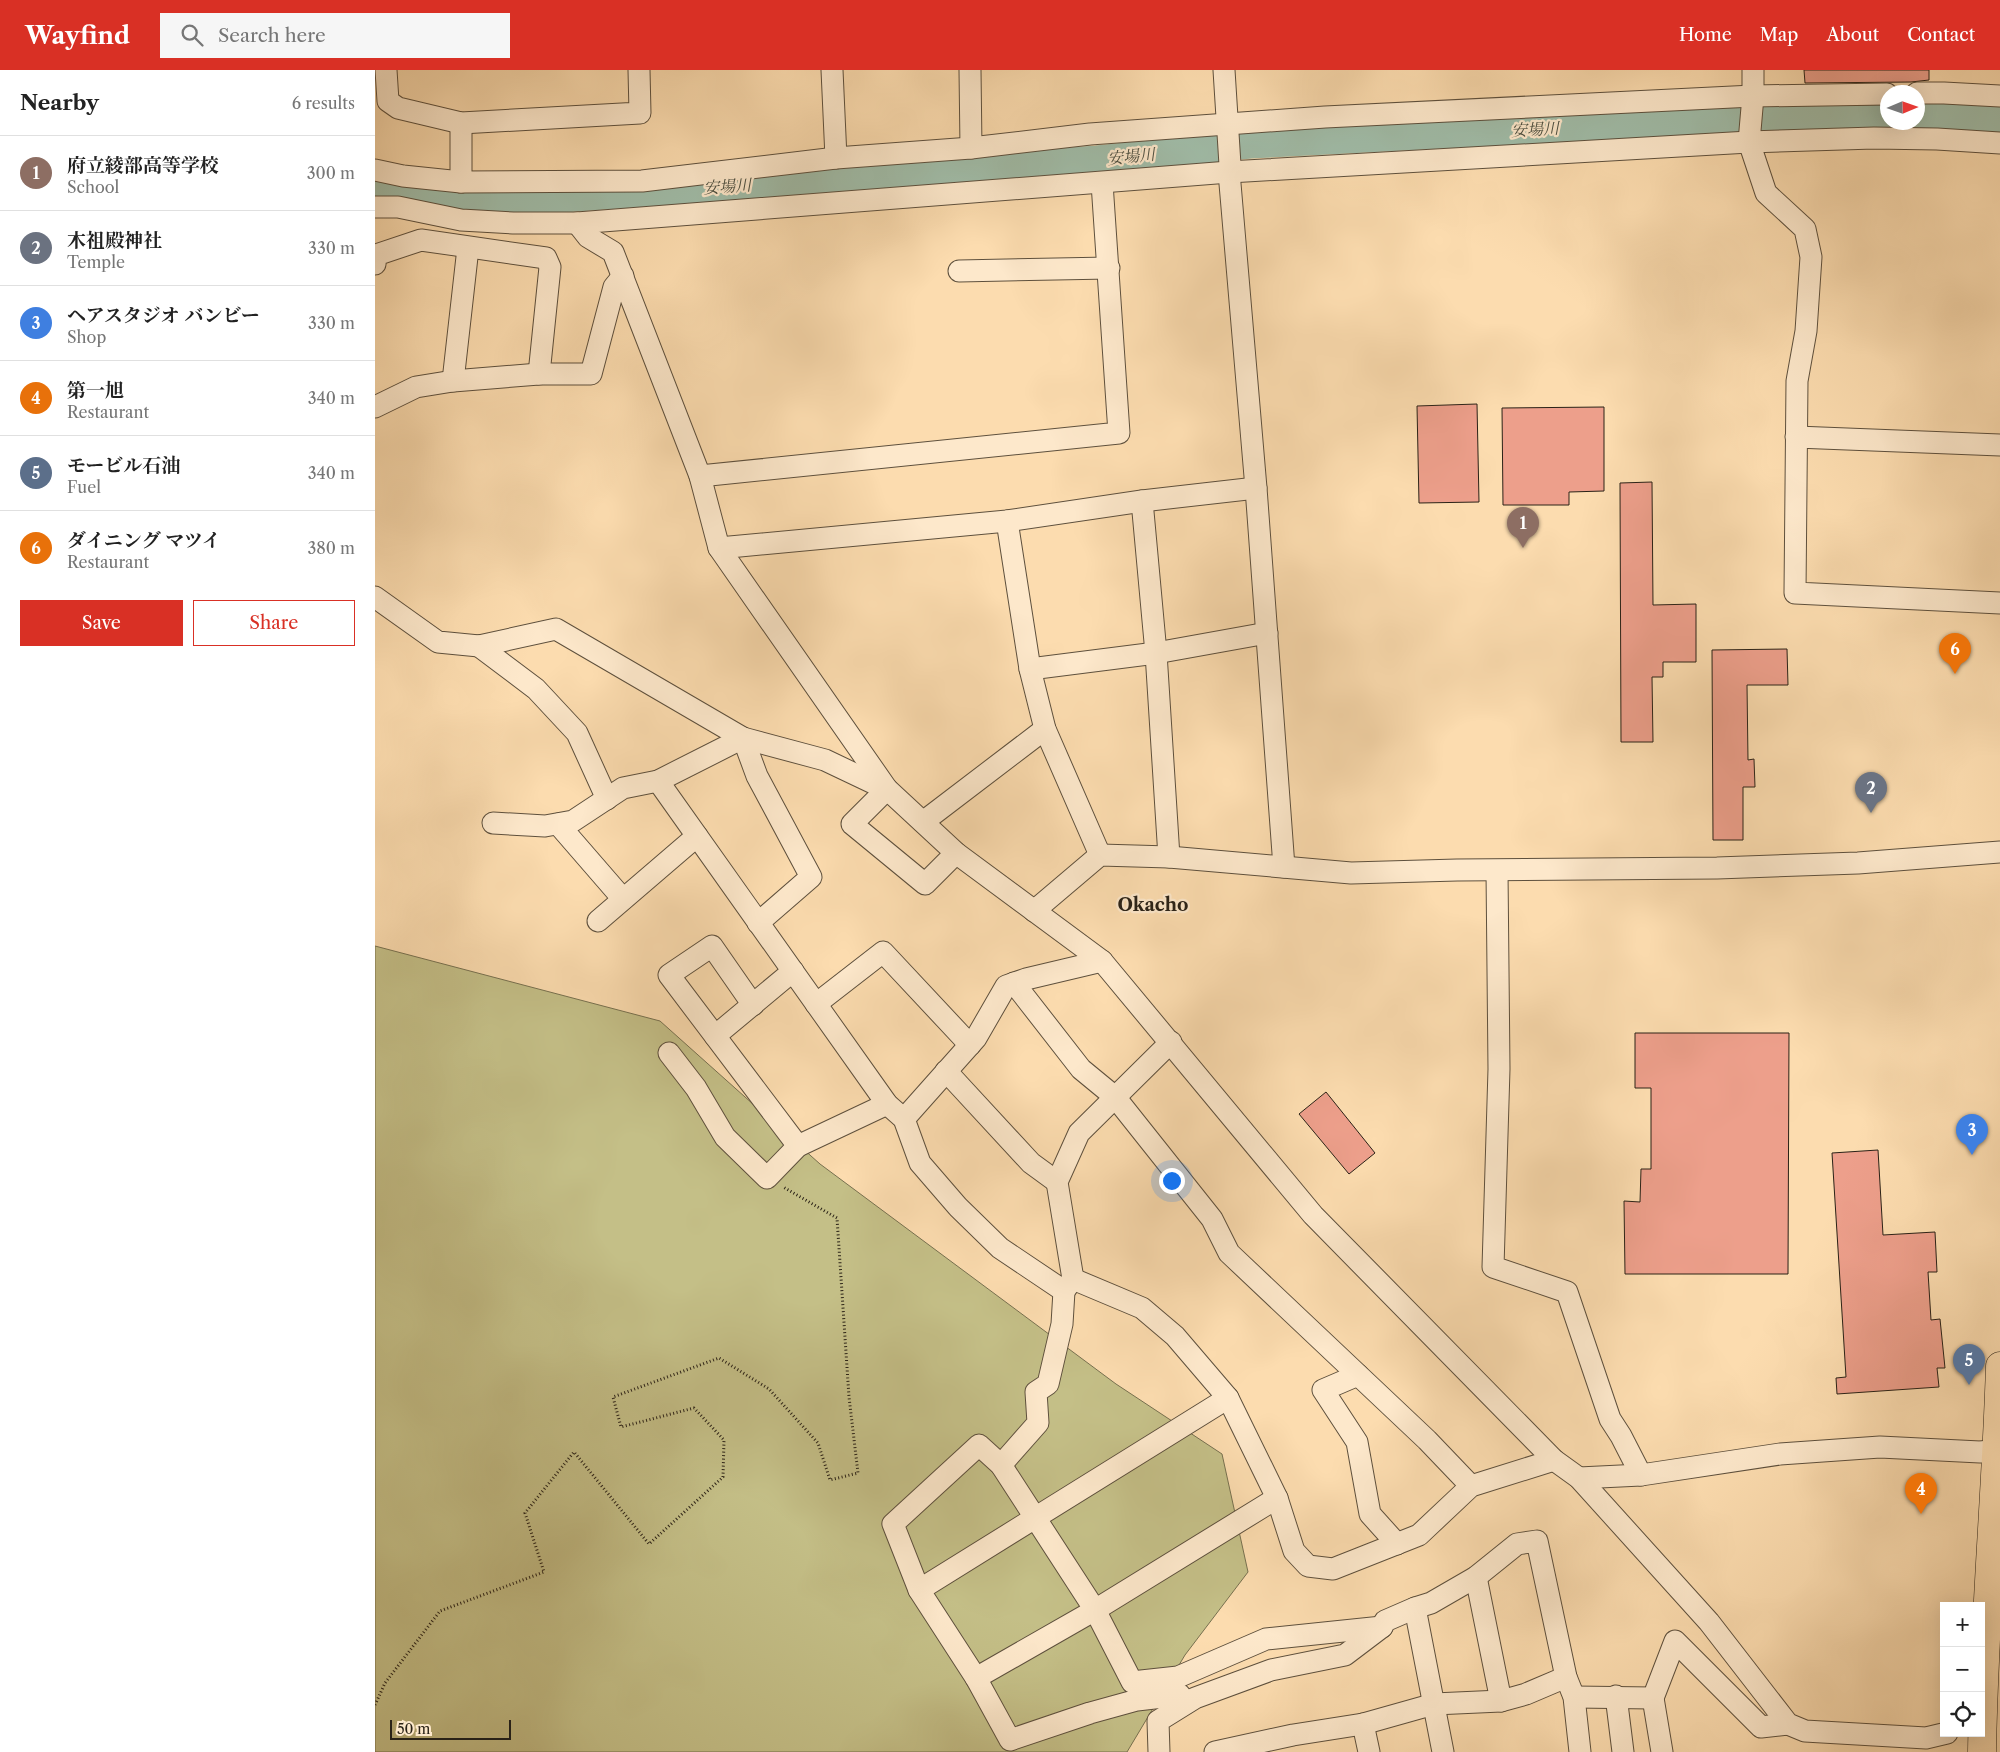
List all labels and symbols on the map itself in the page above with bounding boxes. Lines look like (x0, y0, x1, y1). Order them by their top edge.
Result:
north arrow (1880, 85, 1925, 130)
water label: 安場川 (1511, 118, 1561, 140)
water label: 安場川 (1106, 143, 1158, 168)
water label: 安場川 (702, 174, 754, 198)
pin: 1 (1507, 507, 1539, 548)
pin: 6 (1939, 633, 1971, 674)
pin: 2 (1855, 772, 1887, 813)
district label: Okacho (1117, 894, 1189, 916)
pin: 3 (1956, 1114, 1988, 1155)
your location (1159, 1168, 1185, 1194)
pin: 5 (1953, 1344, 1985, 1385)
pin: 4 (1905, 1473, 1937, 1514)
scale bar (390, 1717, 511, 1740)

